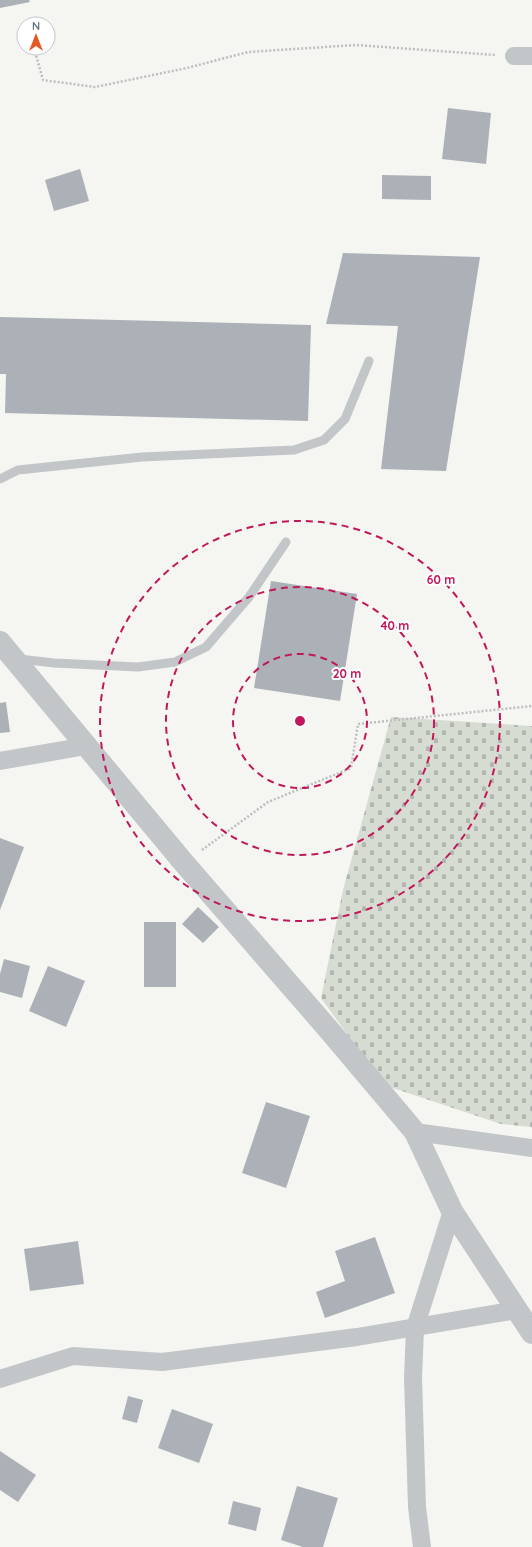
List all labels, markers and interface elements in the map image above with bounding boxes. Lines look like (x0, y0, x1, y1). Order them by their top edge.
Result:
north arrow (16, 16, 56, 56)
text: N (32, 19, 40, 33)
text: 60 m (427, 572, 455, 587)
text: 40 m (381, 618, 409, 633)
text: 20 m (333, 666, 361, 681)
centre of rings (293, 714, 307, 728)

